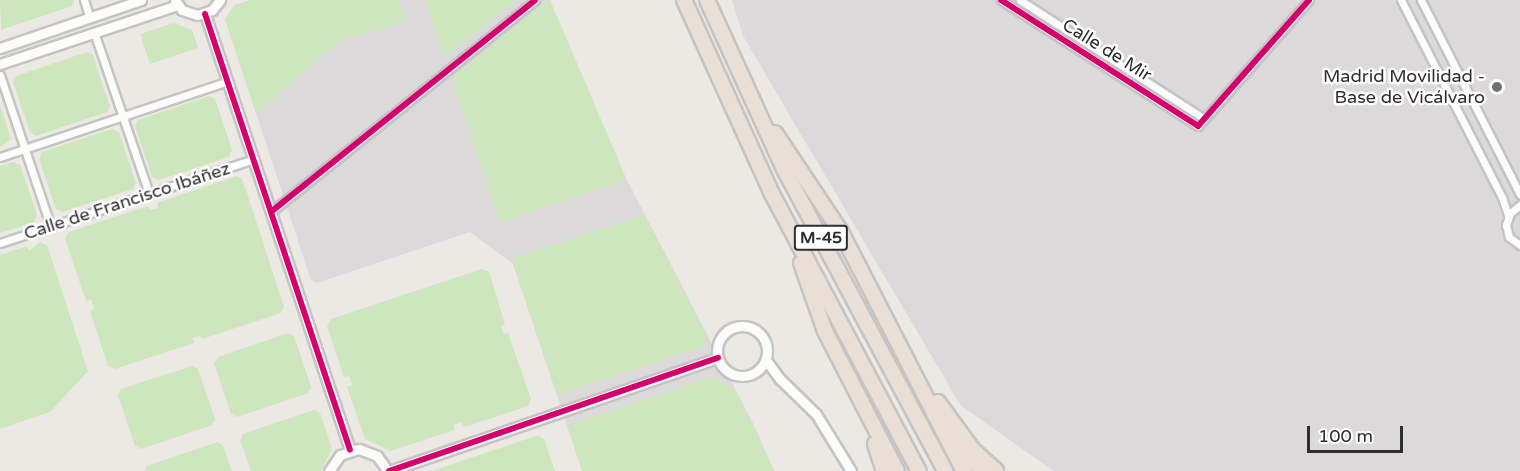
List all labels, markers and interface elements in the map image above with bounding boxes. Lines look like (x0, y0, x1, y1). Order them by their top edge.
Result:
street label: Calle de Mir (1058, 14, 1156, 86)
place label: Madrid Movilidad - Base de Vicálvaro (1323, 66, 1485, 109)
marker: Madrid Movilidad - Base de Vicálvaro (1490, 80, 1504, 94)
street label: Calle de Francisco Ibáñez (21, 157, 233, 245)
road number: M-45 (792, 225, 850, 251)
scale bar (1310, 414, 1406, 452)
text: 100 m (1318, 425, 1373, 447)

